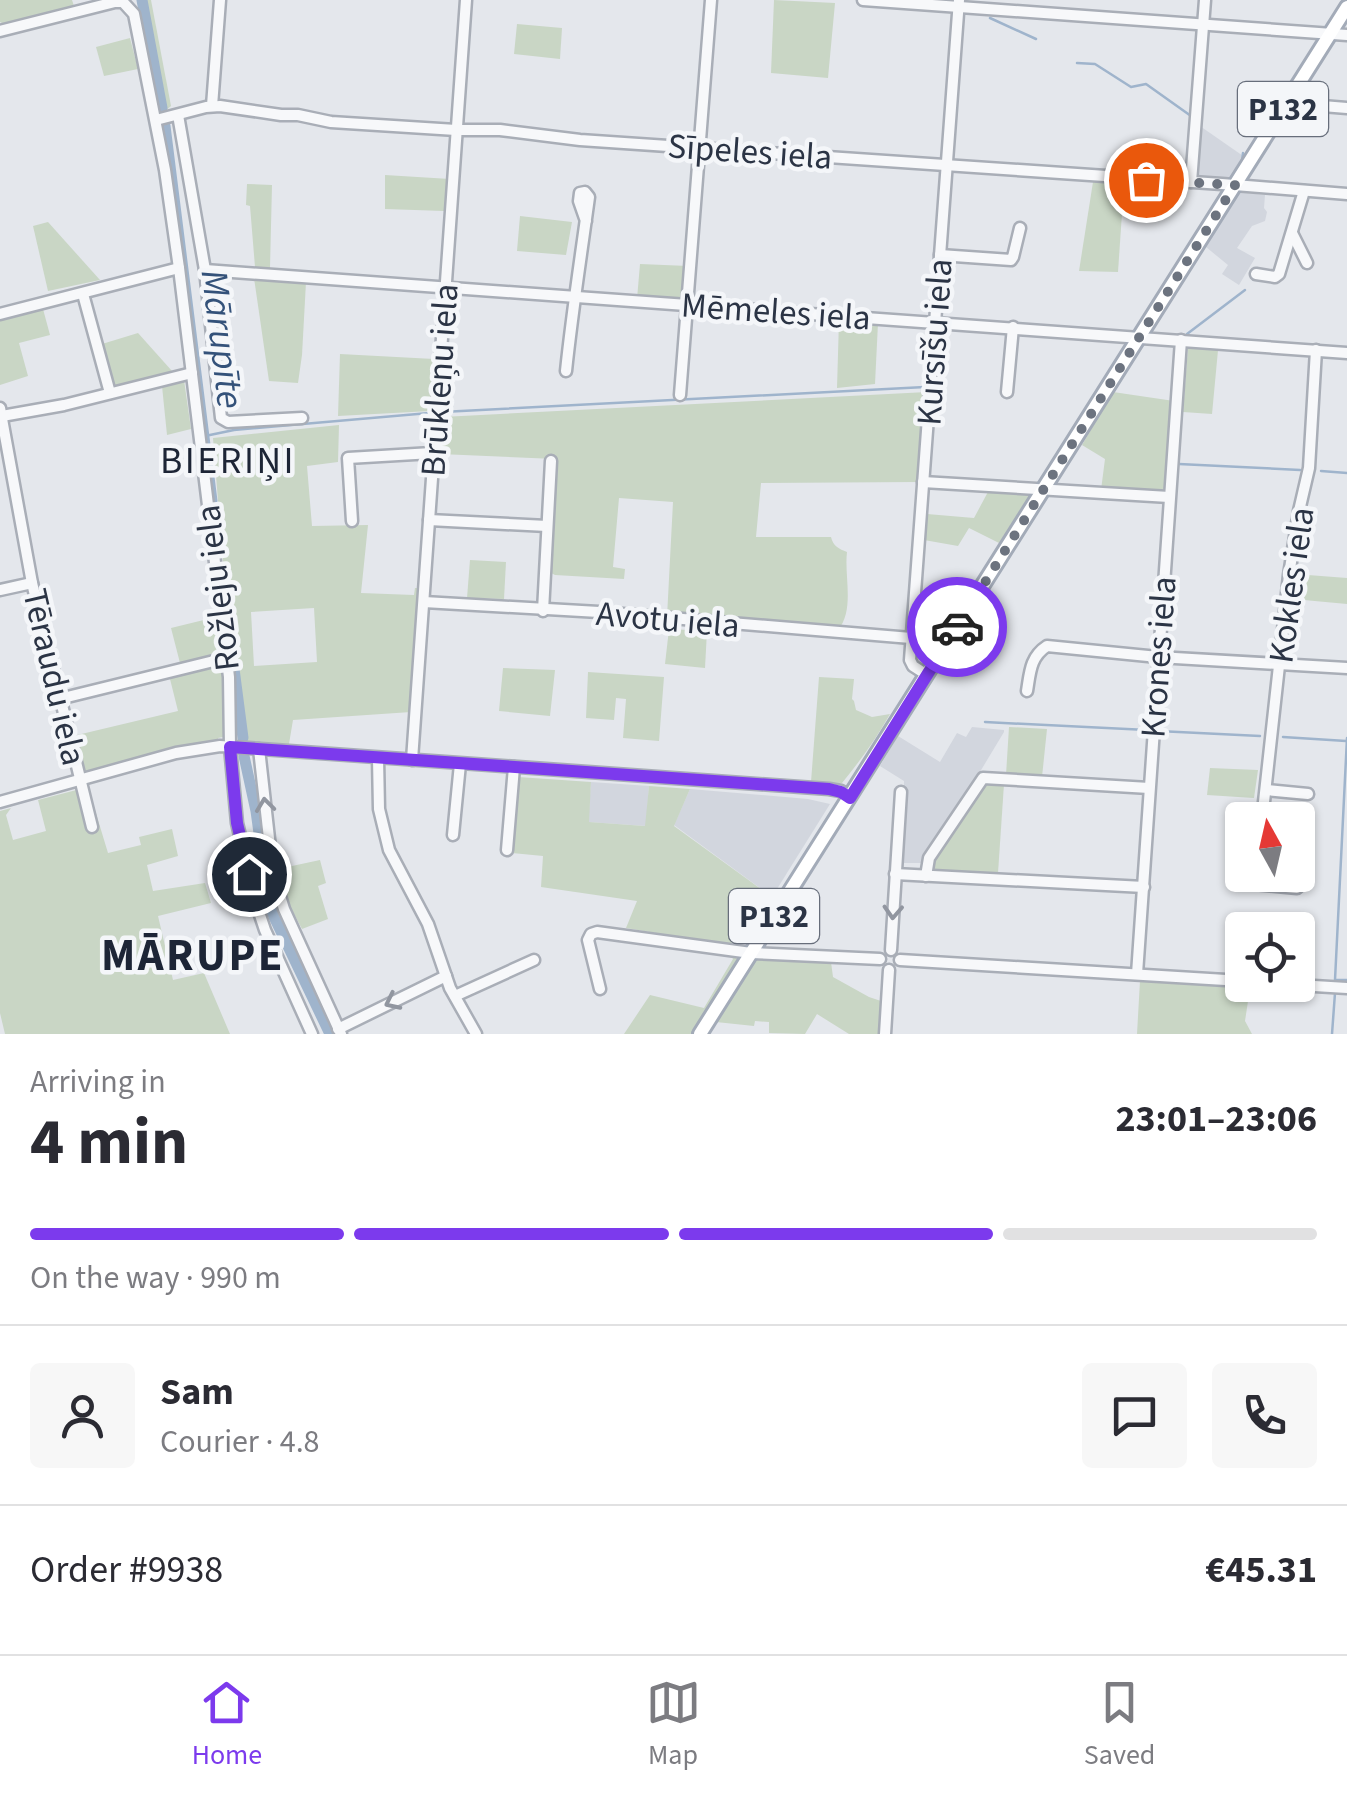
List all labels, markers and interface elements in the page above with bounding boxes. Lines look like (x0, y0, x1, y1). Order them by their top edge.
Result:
road number: P132 (1238, 82, 1328, 136)
street label: Sīpeles iela (666, 121, 834, 183)
pin (1104, 138, 1189, 223)
icon: bag (1119, 153, 1174, 208)
street label: Kursīšu iela (904, 257, 966, 427)
water label: Mārupīte (187, 267, 257, 412)
street label: Mēmeles iela (680, 280, 872, 344)
street label: Brūkleņu iela (408, 282, 472, 478)
district label: BIERIŅI (160, 434, 296, 488)
street label: Rožleju iela (183, 502, 253, 674)
street label: Kokles iela (1256, 504, 1328, 666)
street label: Krones iela (1128, 575, 1190, 739)
courier (907, 577, 1007, 677)
street label: Tēraudu iela (9, 584, 99, 770)
street label: Avotu iela (594, 589, 742, 651)
icon: car (930, 600, 985, 655)
one-way arrow (256, 797, 277, 813)
north arrow (1225, 802, 1315, 892)
map controls (1225, 802, 1315, 1002)
pin (207, 832, 292, 917)
icon: home (222, 847, 277, 902)
road number: P132 (729, 889, 819, 943)
one-way arrow (883, 904, 904, 920)
button: locate (1225, 912, 1315, 1002)
district label: MĀRUPE (101, 924, 285, 988)
one-way arrow (384, 990, 402, 1010)
text: Arriving in (30, 1059, 166, 1105)
text: 23:01–23:06 (1115, 1092, 1317, 1146)
text: 4 min (30, 1096, 188, 1189)
text: On the way · 990 m (30, 1255, 281, 1301)
button: person (30, 1363, 135, 1468)
button: chat (1082, 1363, 1187, 1468)
button: phone (1212, 1363, 1317, 1468)
text: Sam (160, 1365, 234, 1419)
text: Courier · 4.8 (160, 1419, 320, 1465)
text: Order #9938 (30, 1543, 223, 1597)
text: €45.31 (1205, 1543, 1317, 1597)
tab: Home (192, 1675, 262, 1775)
tab: Map (646, 1675, 701, 1775)
tab: Saved (1084, 1675, 1155, 1775)

